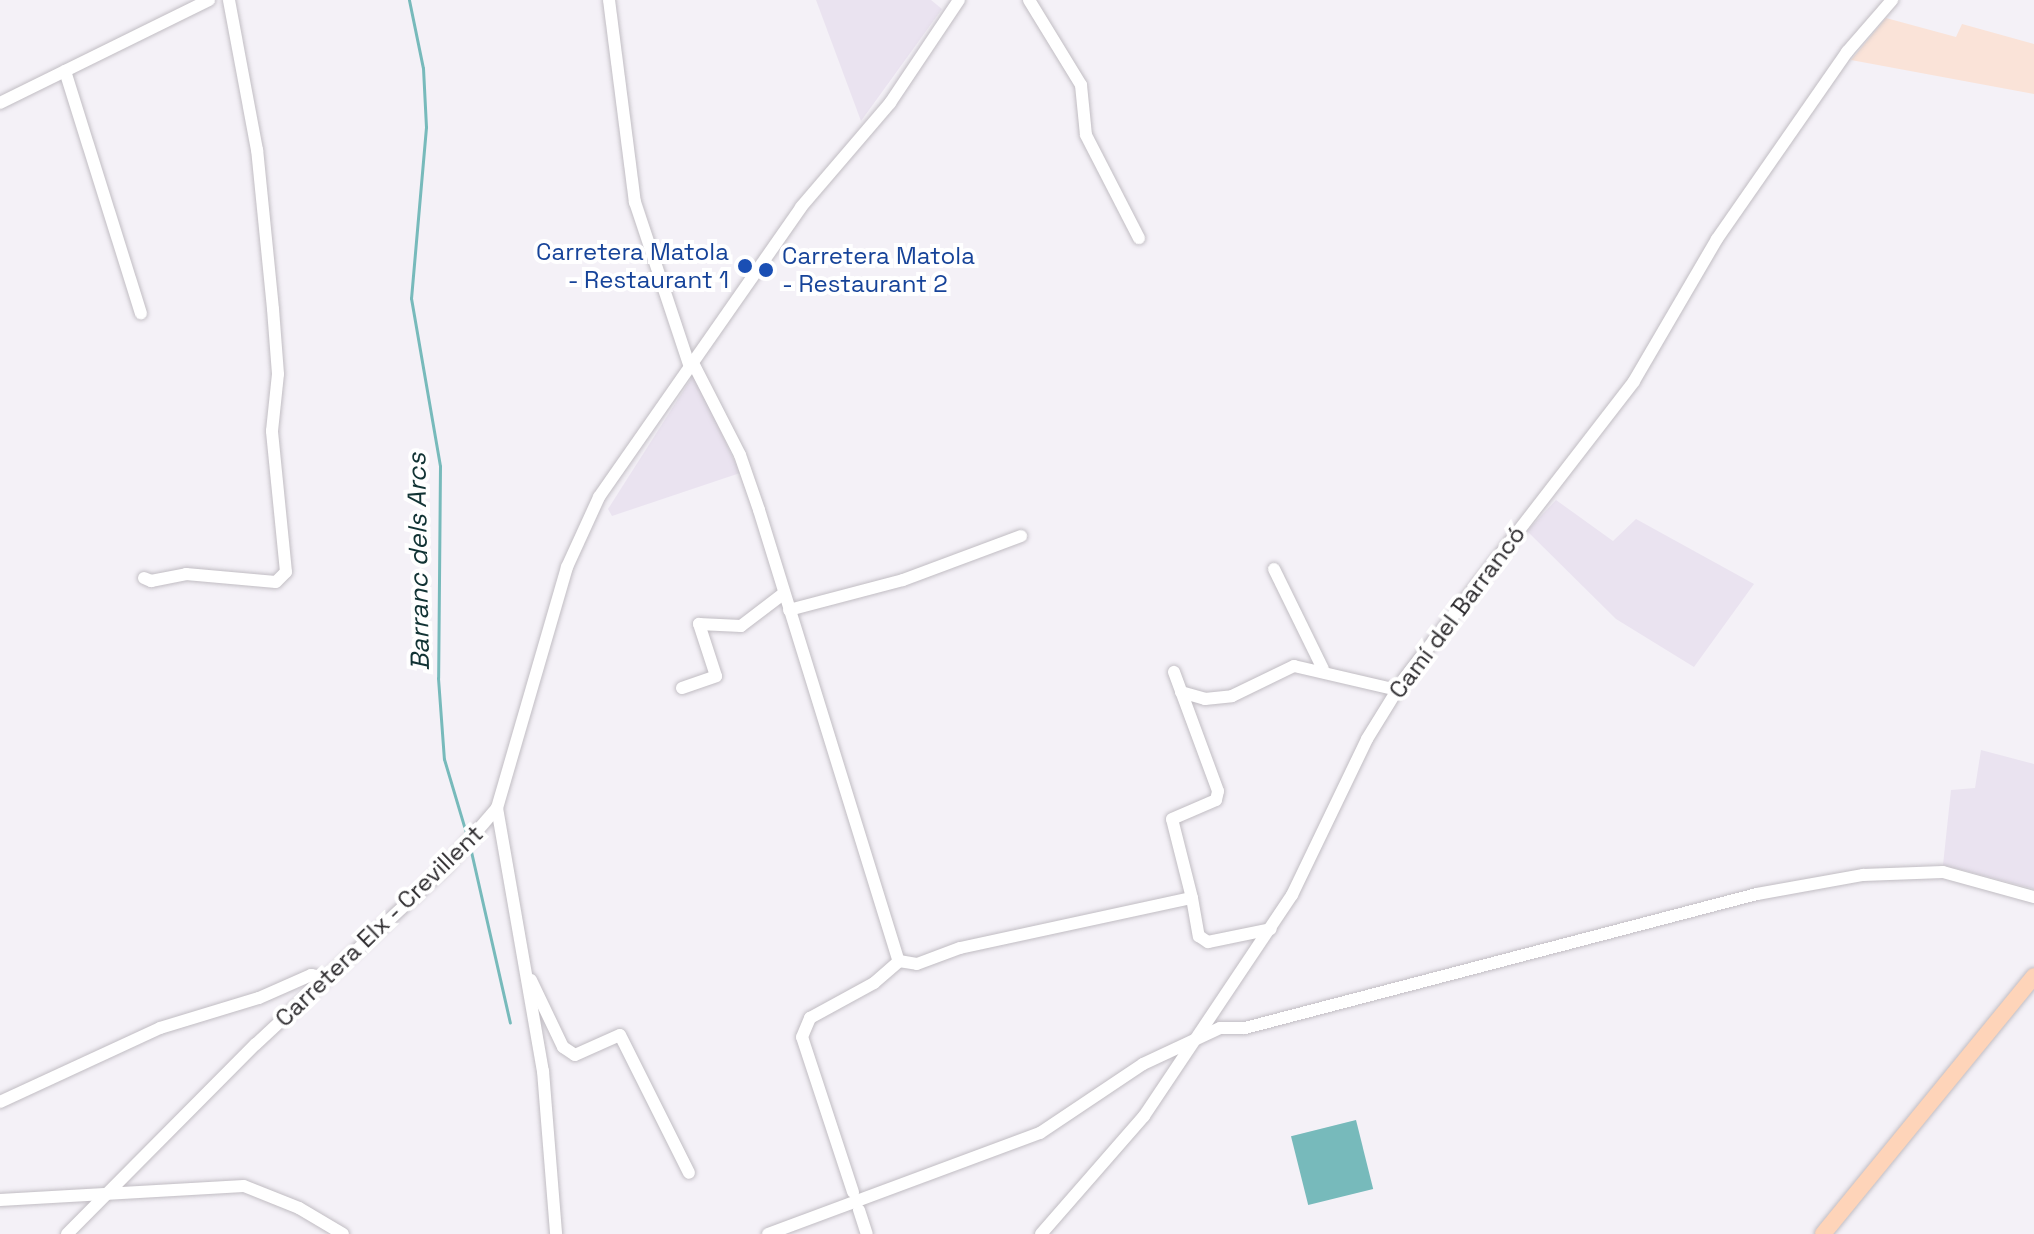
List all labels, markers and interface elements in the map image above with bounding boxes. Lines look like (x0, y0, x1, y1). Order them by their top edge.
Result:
place label: Carretera Matola - Restaurant 1 (536, 238, 729, 294)
place label: Carretera Matola - Restaurant 2 (782, 242, 975, 298)
marker: Carretera Matola - Restaurant 1 (736, 257, 754, 275)
marker: Carretera Matola - Restaurant 2 (757, 261, 775, 279)
water label: Barranc dels Arcs (401, 453, 437, 671)
street label: Camí del Barrancó (1383, 520, 1531, 704)
street label: Carretera Elx - Crevillent (269, 819, 489, 1033)

